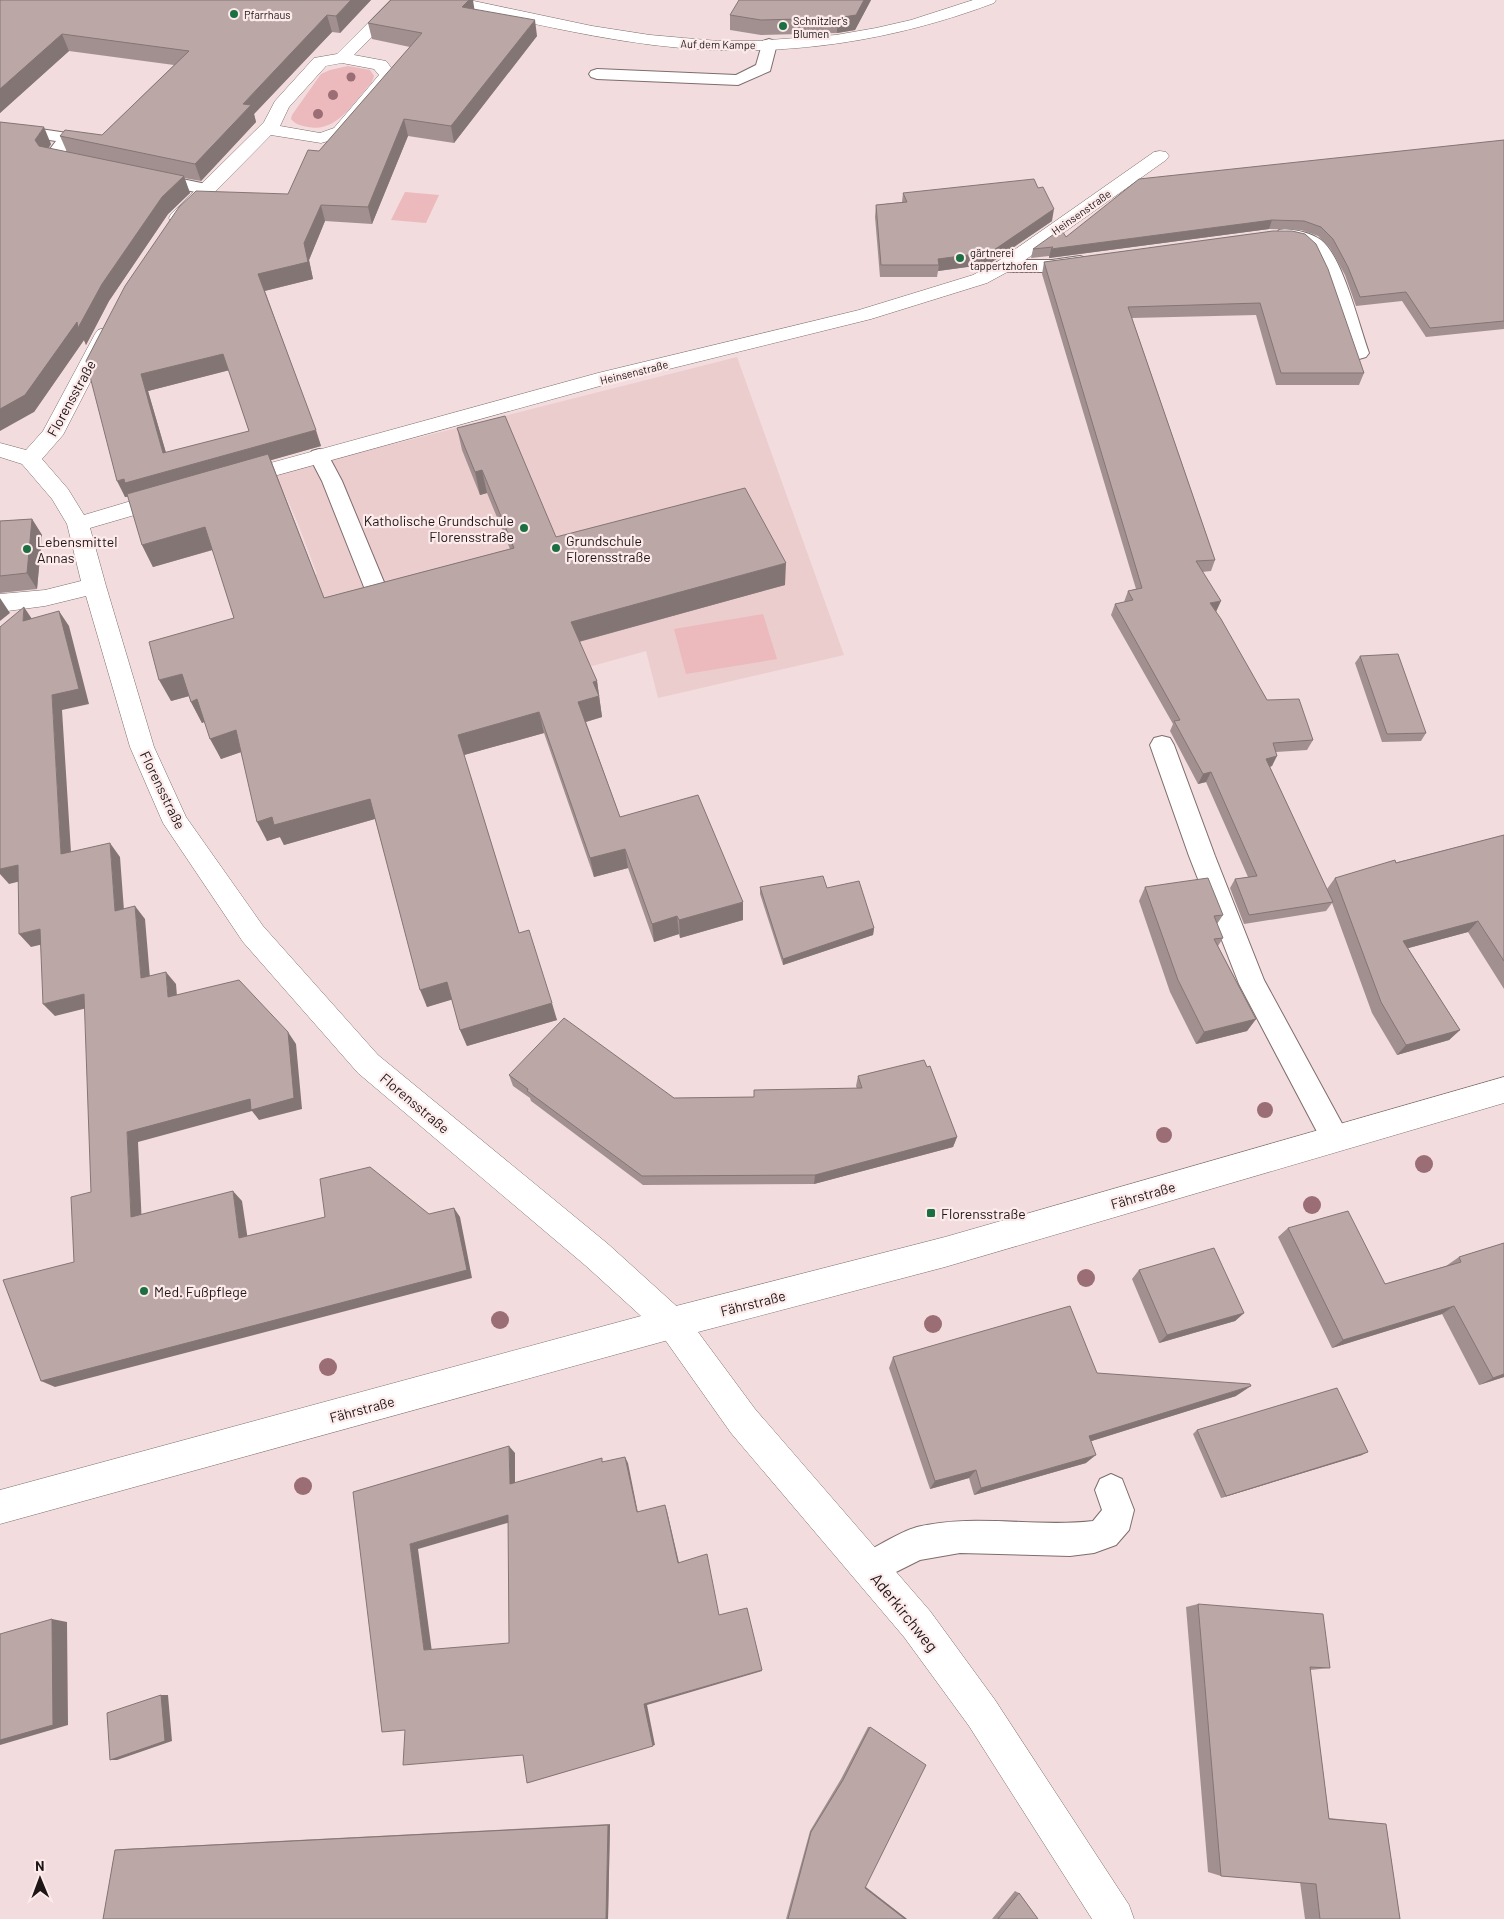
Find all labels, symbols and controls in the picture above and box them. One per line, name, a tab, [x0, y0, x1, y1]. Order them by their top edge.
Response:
marker: Pfarrhaus	[228, 8, 240, 20]
place label: Pfarrhaus	[244, 8, 291, 21]
place label: Schnitzler's Blumen	[793, 14, 848, 40]
marker: Schnitzler's Blumen	[777, 20, 789, 32]
street label: Auf dem Kampe	[680, 37, 756, 51]
street label: Heinsenstraße	[1049, 187, 1113, 237]
place label: gärtnerei tappertzhofen	[970, 246, 1038, 272]
marker: gärtnerei tappertzhofen	[954, 252, 966, 264]
street label: Florensstraße	[43, 357, 99, 439]
street label: Heinsenstraße	[599, 357, 670, 387]
place label: Katholische Grundschule Florensstraße	[364, 512, 514, 545]
marker: Katholische Grundschule Florensstraße	[518, 522, 530, 534]
place label: Grundschule Florensstraße	[566, 532, 651, 565]
place label: Lebensmittel Annas	[37, 533, 118, 566]
marker: Grundschule Florensstraße	[550, 542, 562, 554]
marker: Lebensmittel Annas	[21, 543, 33, 555]
street label: Florensstraße	[137, 748, 189, 832]
street label: Florensstraße	[377, 1069, 453, 1137]
street label: Fährstraße	[1109, 1178, 1177, 1212]
place label: Florensstraße	[941, 1205, 1026, 1222]
marker: Florensstraße	[925, 1207, 937, 1219]
place label: Med. Fußpflege	[154, 1283, 247, 1300]
marker: Med. Fußpflege	[138, 1285, 150, 1297]
street label: Fährstraße	[719, 1287, 787, 1319]
street label: Fährstraße	[328, 1392, 396, 1426]
street label: Aderkirchweg	[868, 1569, 942, 1655]
north arrow	[15, 1854, 65, 1904]
text: N	[35, 1857, 45, 1874]

